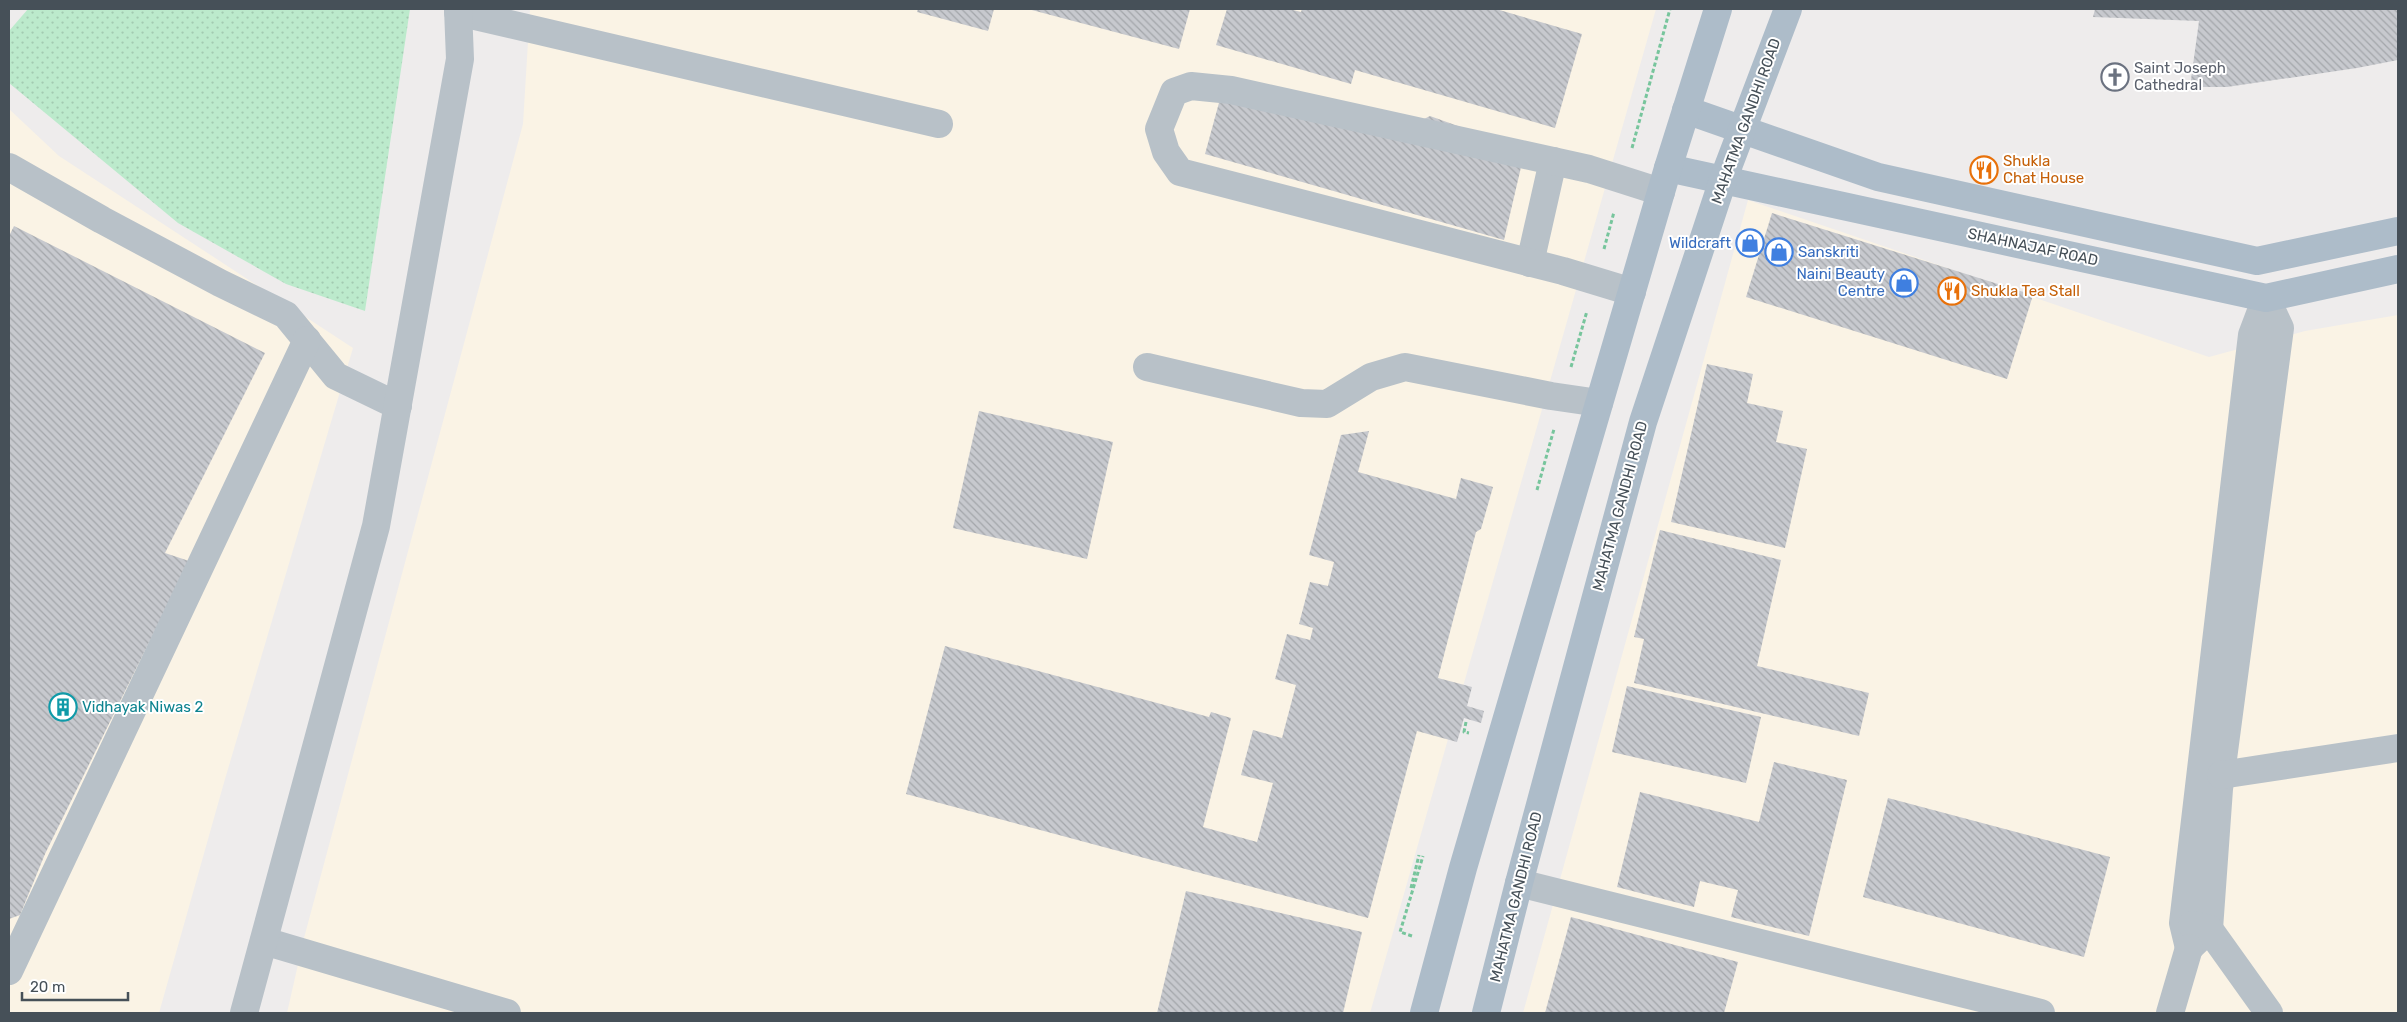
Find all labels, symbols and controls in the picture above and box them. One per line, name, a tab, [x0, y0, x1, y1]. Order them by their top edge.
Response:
street label: MAHATMA GANDHI ROAD	[1708, 36, 1784, 206]
place label: Saint Joseph Cathedral	[2134, 59, 2226, 94]
church icon: Saint Joseph Cathedral	[2100, 62, 2130, 92]
place label: Shukla Chat House	[2003, 152, 2084, 187]
restaurant icon: Shukla Chat House	[1969, 155, 1999, 185]
street label: SHAHNAJAF ROAD	[1966, 224, 2100, 270]
shop icon: Wildcraft	[1735, 228, 1765, 258]
place label: Wildcraft	[1669, 234, 1731, 252]
shop icon: Sanskriti	[1764, 237, 1794, 267]
place label: Sanskriti	[1798, 243, 1859, 261]
place label: Naini Beauty Centre	[1796, 265, 1885, 300]
shop icon: Naini Beauty Centre	[1889, 268, 1919, 298]
restaurant icon: Shukla Tea Stall	[1937, 276, 1967, 306]
place label: Shukla Tea Stall	[1971, 282, 2080, 300]
street label: MAHATMA GANDHI ROAD	[1589, 419, 1651, 593]
building icon: Vidhayak Niwas 2	[48, 692, 78, 722]
place label: Vidhayak Niwas 2	[82, 698, 204, 716]
street label: MAHATMA GANDHI ROAD	[1486, 810, 1546, 984]
scale bar	[22, 970, 129, 1002]
text: 20 m	[30, 978, 65, 996]

